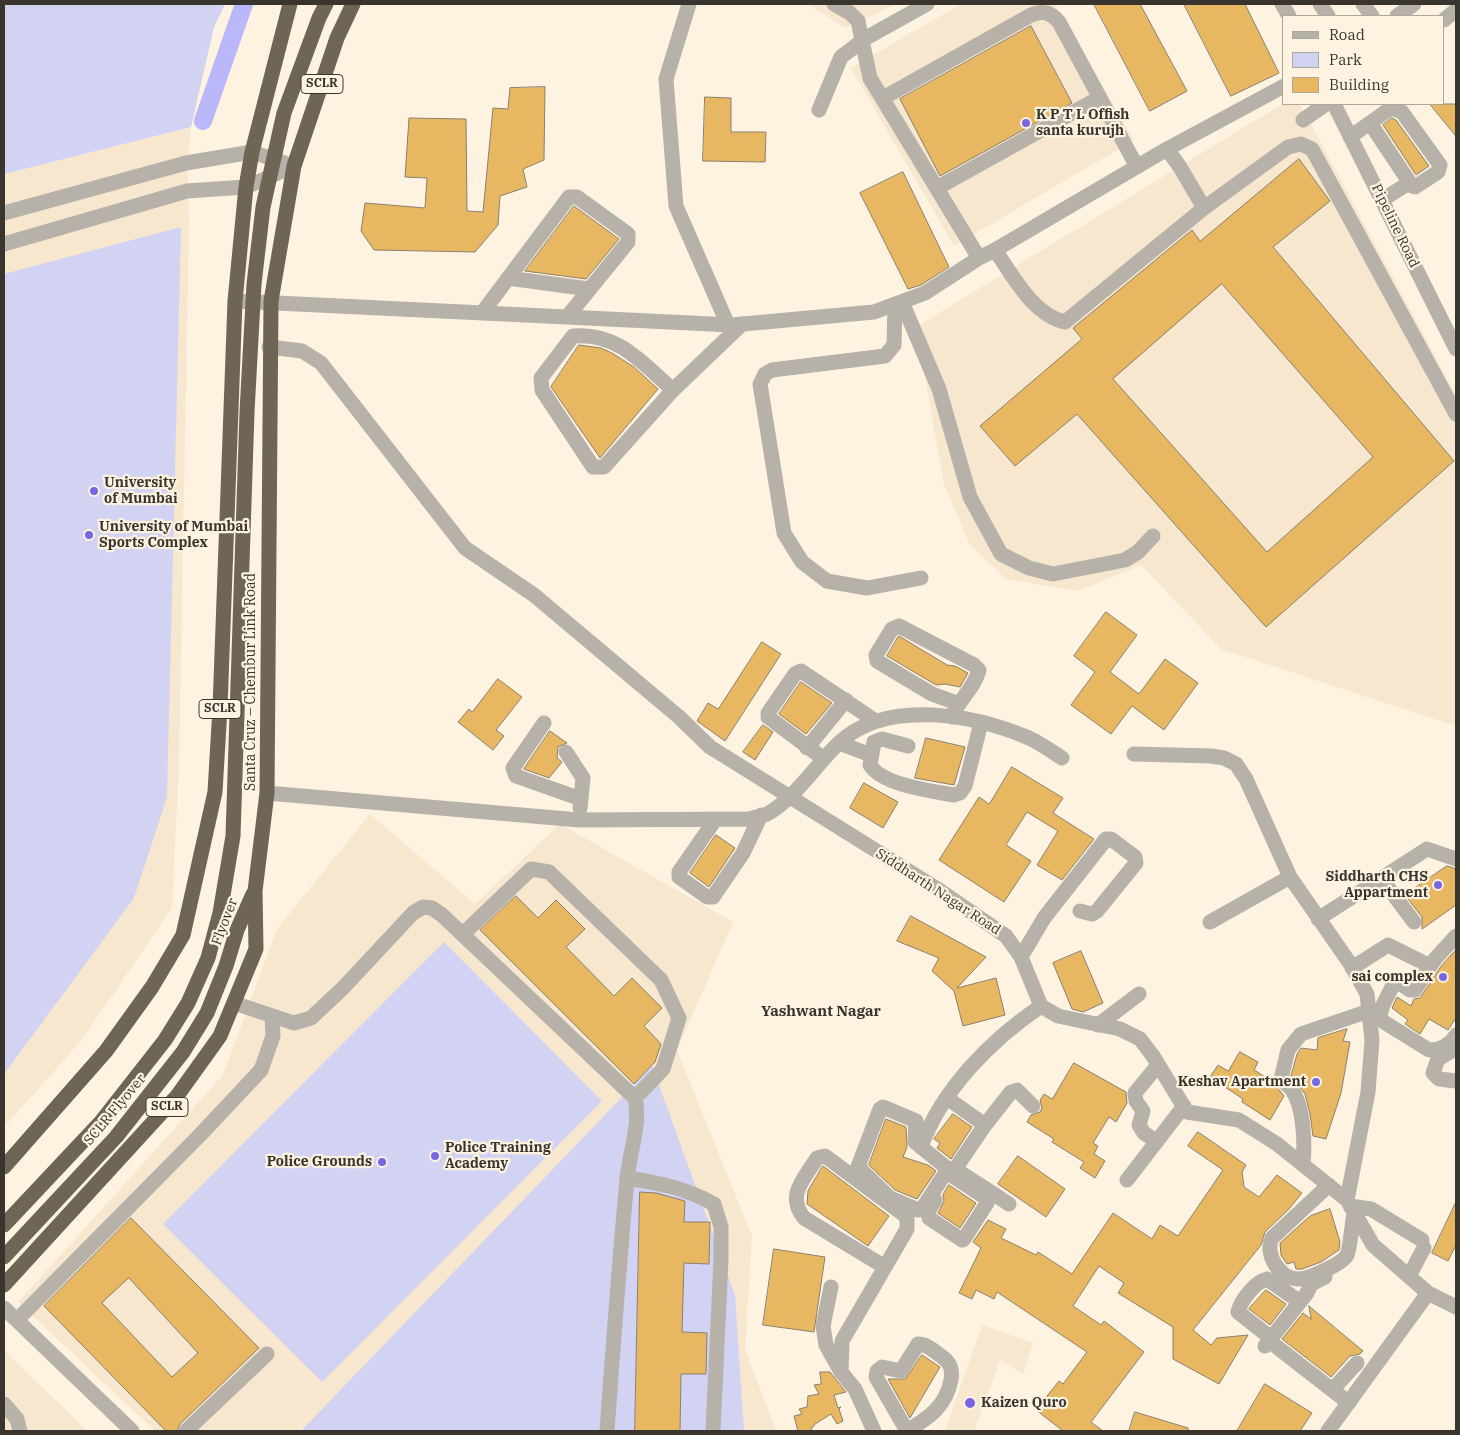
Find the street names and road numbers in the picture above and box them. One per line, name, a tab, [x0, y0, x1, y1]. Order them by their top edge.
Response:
road number: SCLR	[301, 74, 343, 94]
street label: Pipeline Road	[1367, 181, 1423, 271]
street label: Santa Cruz – Chembur Link Road	[243, 573, 259, 791]
road number: SCLR	[199, 700, 241, 719]
street label: Siddharth Nagar Road	[872, 845, 1004, 939]
street label: Flyover	[208, 896, 242, 948]
street label: SCLR Flyover	[80, 1071, 150, 1149]
road number: SCLR	[146, 1098, 188, 1116]

